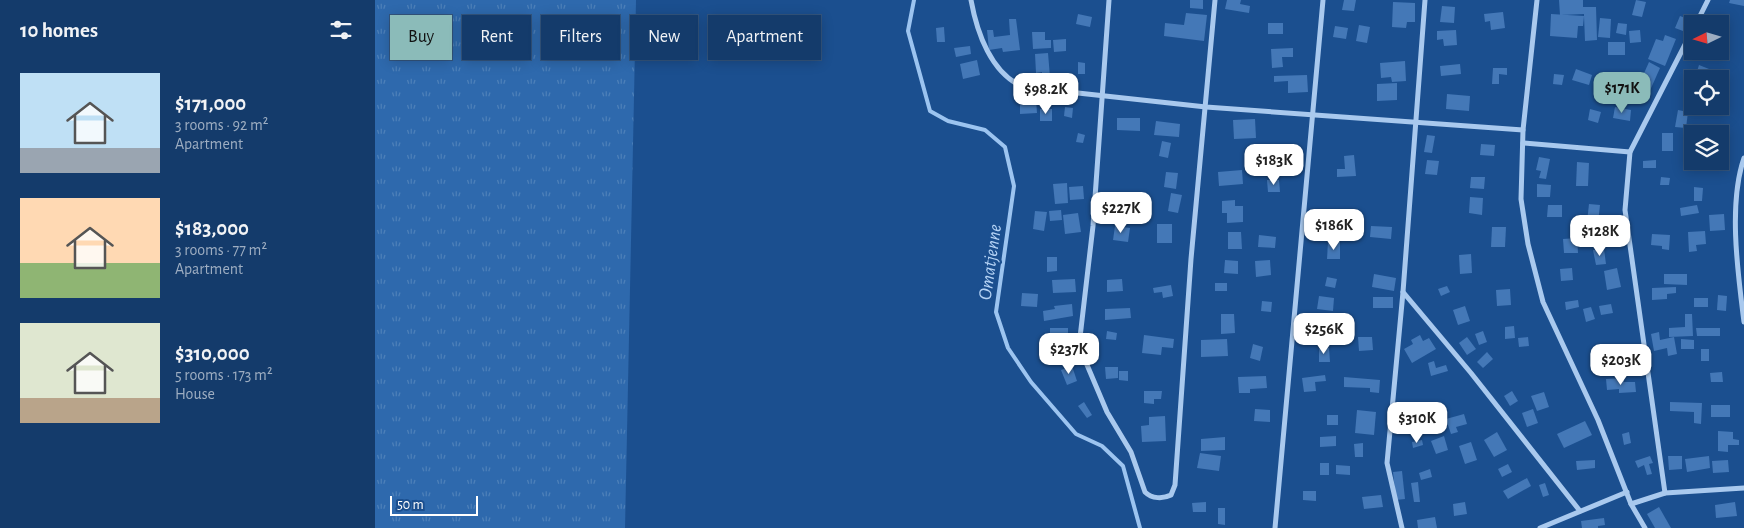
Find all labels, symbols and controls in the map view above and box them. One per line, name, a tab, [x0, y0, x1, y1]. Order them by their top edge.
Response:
chip: Buy	[390, 15, 452, 60]
chip: Rent	[462, 15, 531, 60]
chip: Filters	[541, 15, 620, 60]
chip: New	[630, 15, 698, 60]
chip: Apartment	[708, 15, 821, 60]
north arrow	[1684, 15, 1729, 60]
map controls	[1684, 15, 1729, 170]
icon: filters	[327, 16, 355, 44]
text: 10 homes	[20, 20, 98, 41]
button: locate	[1684, 70, 1729, 115]
pin: $98.2K	[1005, 72, 1087, 115]
pin: $171K	[1587, 72, 1657, 114]
text: $171K	[1605, 80, 1639, 96]
text: $98.2K	[1024, 81, 1068, 97]
icon: home	[60, 93, 120, 153]
text: $171,000	[175, 93, 246, 114]
text: 3 rooms · 92 m²	[175, 117, 268, 133]
button: layers	[1684, 125, 1729, 170]
text: Apartment	[175, 136, 243, 152]
pin: $183K	[1239, 144, 1309, 186]
text: $183K	[1255, 152, 1293, 168]
pin: $227K	[1086, 192, 1156, 234]
text: $227K	[1102, 200, 1140, 216]
pin: $186K	[1299, 208, 1369, 251]
pin: $128K	[1565, 214, 1635, 257]
text: $186K	[1315, 217, 1353, 233]
icon: home	[60, 218, 120, 278]
text: $183,000	[175, 218, 249, 239]
water label: Omatjenne	[976, 223, 1005, 301]
text: $128K	[1581, 223, 1619, 239]
text: 3 rooms · 77 m²	[175, 242, 267, 258]
text: Apartment	[175, 261, 243, 277]
pin: $256K	[1289, 312, 1359, 355]
text: $256K	[1305, 321, 1343, 337]
pin: $237K	[1034, 332, 1104, 375]
text: $237K	[1050, 341, 1088, 357]
icon: home	[60, 343, 120, 403]
text: $310,000	[175, 343, 250, 364]
pin: $203K	[1586, 344, 1656, 386]
text: $203K	[1601, 352, 1641, 368]
text: 5 rooms · 173 m²	[175, 367, 273, 383]
text: House	[175, 386, 215, 402]
pin: $310K	[1382, 402, 1452, 444]
text: $310K	[1398, 410, 1436, 426]
scale bar	[390, 493, 477, 516]
text: 50 m	[397, 498, 424, 512]

